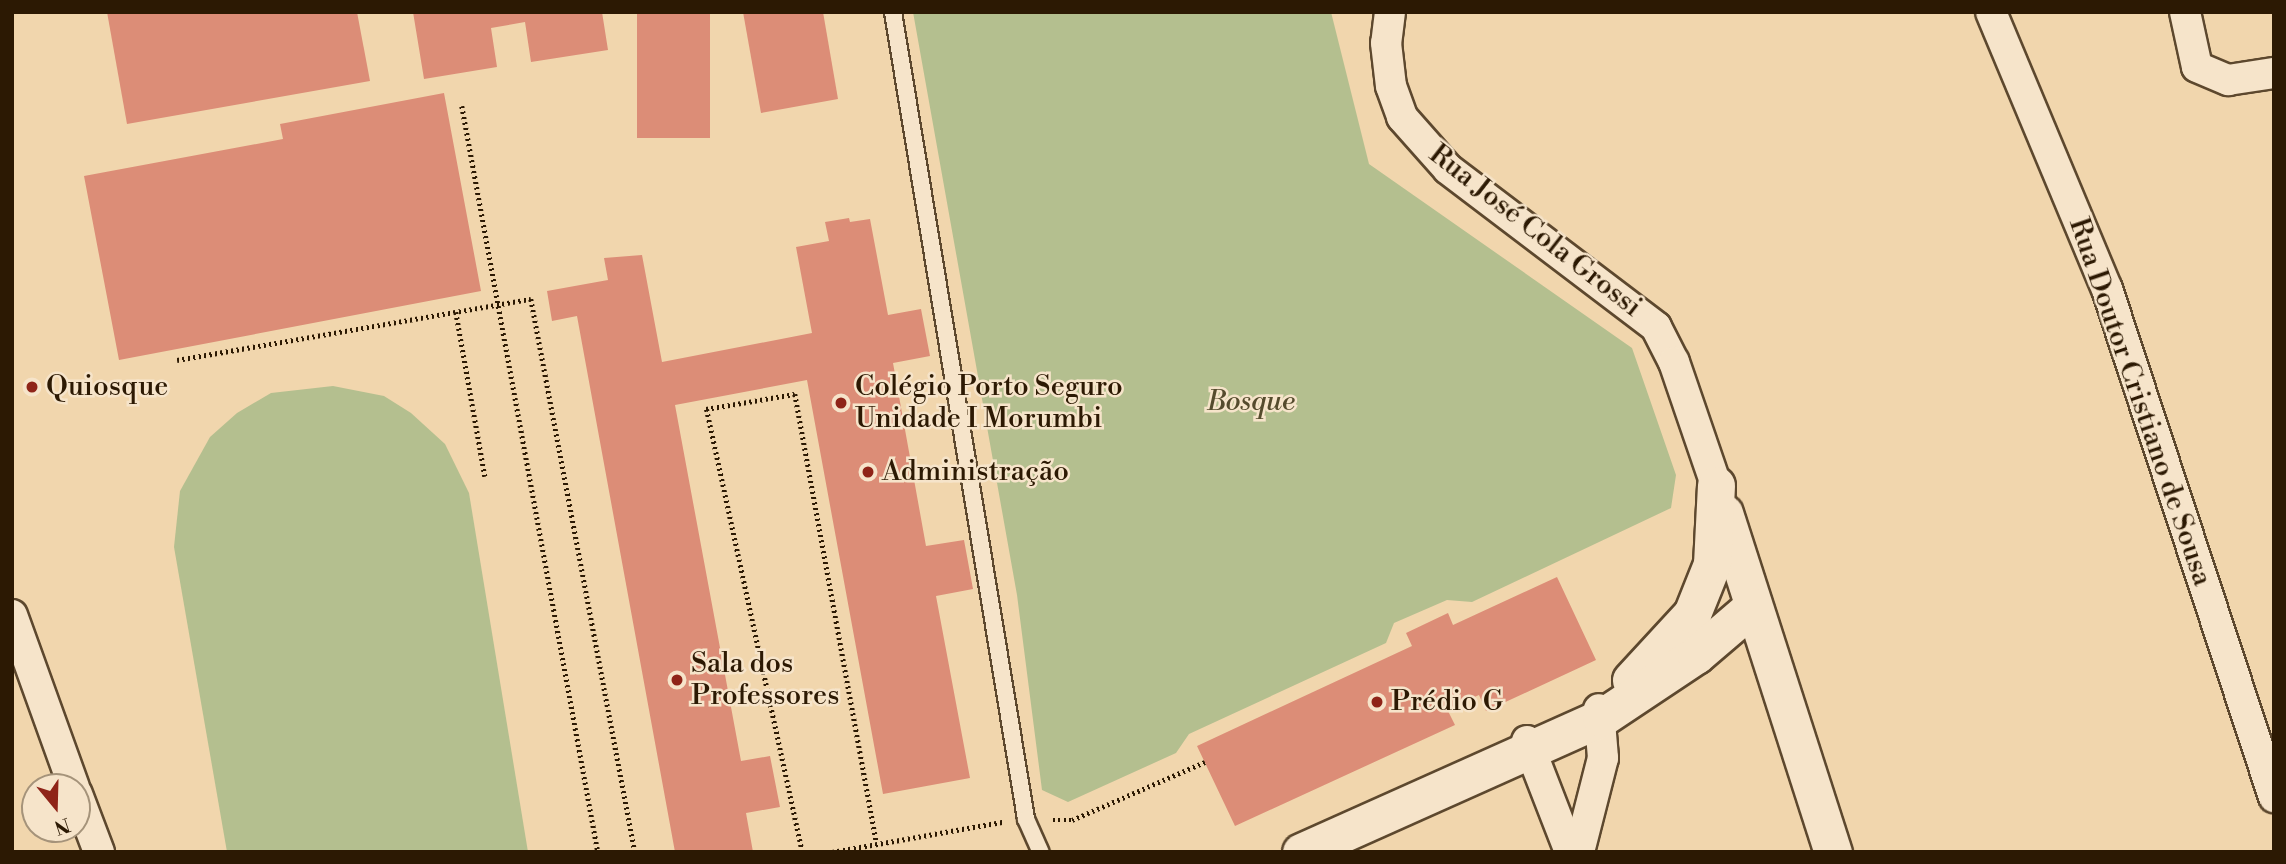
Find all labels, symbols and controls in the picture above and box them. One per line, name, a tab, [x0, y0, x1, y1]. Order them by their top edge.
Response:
street label: Rua José Cola Grossi	[1422, 138, 1648, 324]
street label: Rua Doutor Cristiano de Sousa	[2061, 214, 2219, 590]
place label: Quiosque	[46, 370, 168, 404]
place label: Colégio Porto Seguro Unidade I Morumbi	[855, 370, 1123, 436]
marker: Quiosque	[24, 379, 40, 395]
park label: Bosque	[1207, 385, 1295, 419]
marker: Colégio Porto Seguro Unidade I Morumbi	[833, 395, 849, 411]
place label: Administração	[882, 455, 1069, 489]
marker: Administração	[860, 464, 876, 480]
place label: Sala dos Professores	[691, 647, 839, 713]
marker: Sala dos Professores	[669, 672, 685, 688]
place label: Prédio G	[1391, 685, 1503, 719]
marker: Prédio G	[1369, 694, 1385, 710]
north arrow	[21, 773, 91, 843]
text: N	[51, 812, 73, 840]

